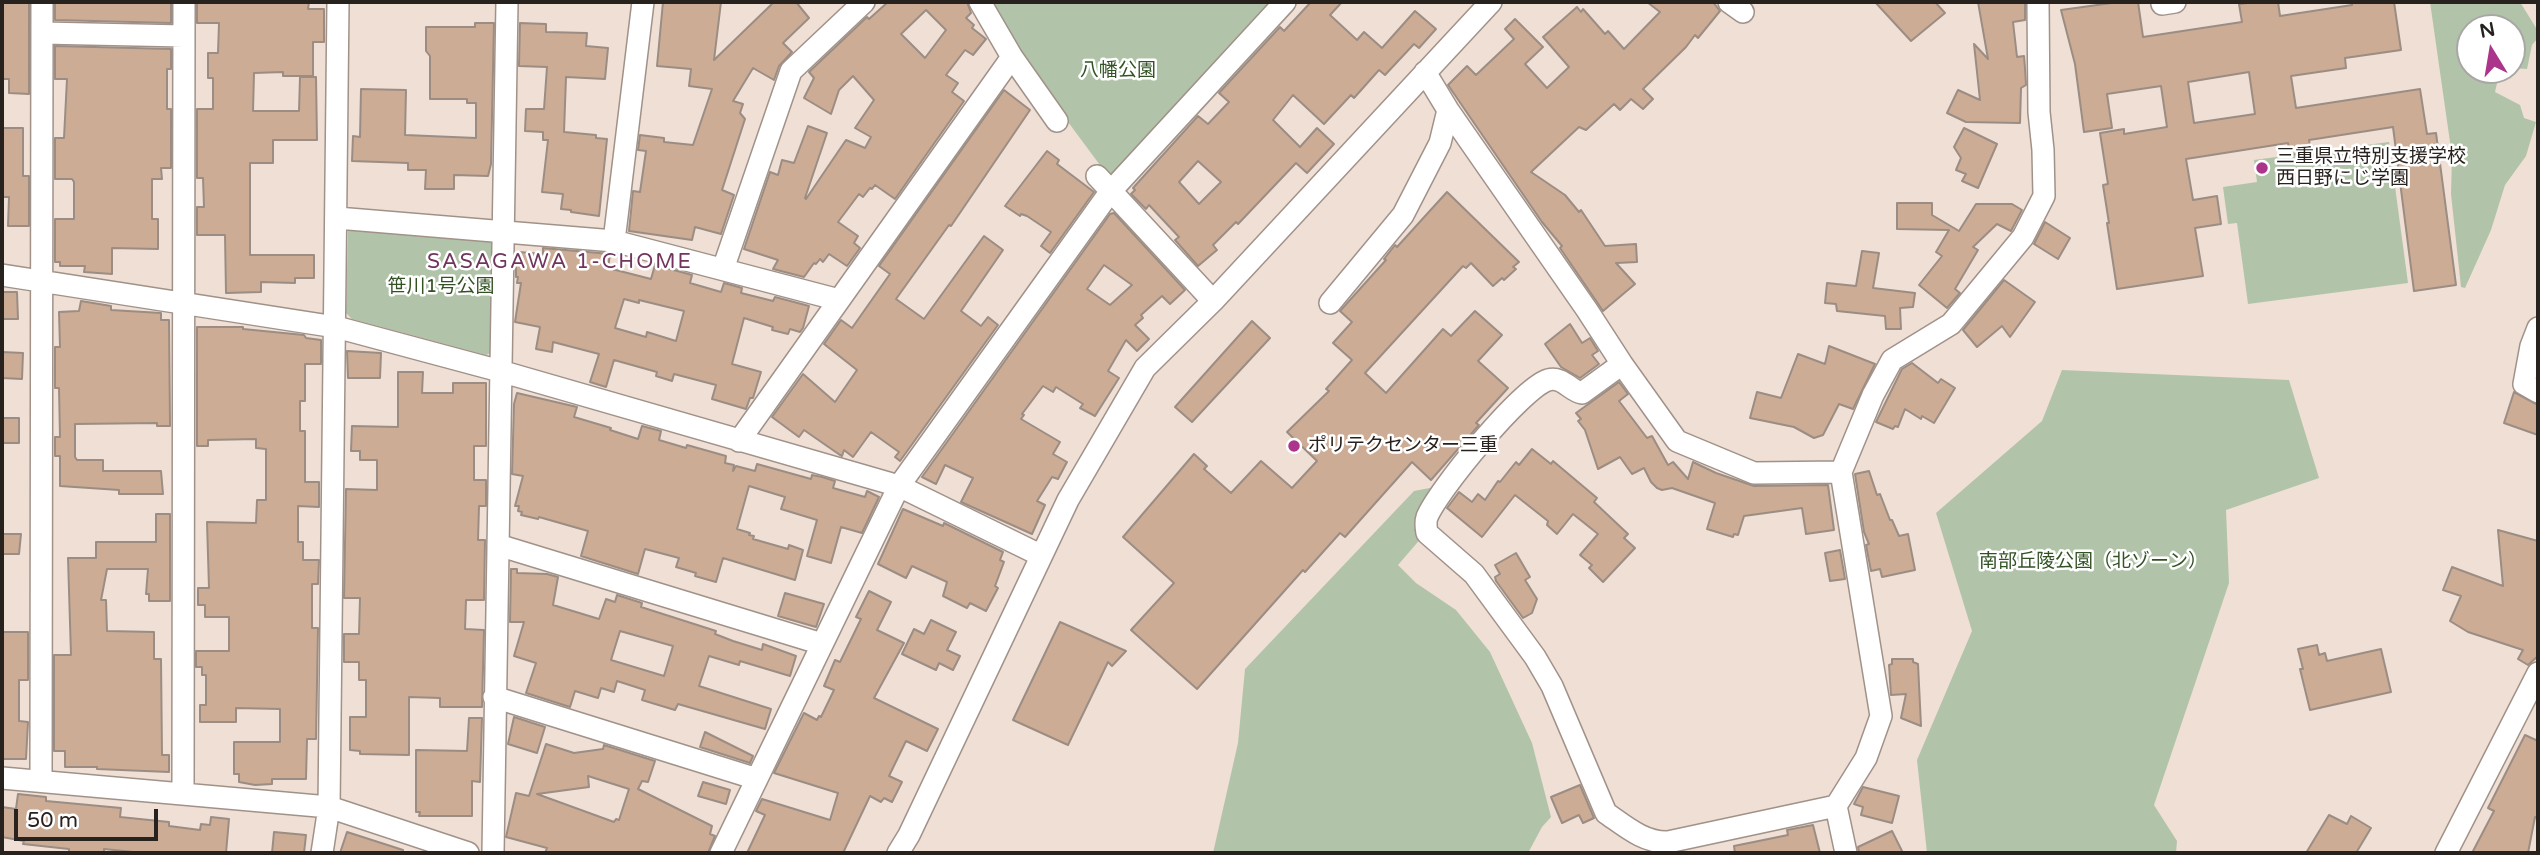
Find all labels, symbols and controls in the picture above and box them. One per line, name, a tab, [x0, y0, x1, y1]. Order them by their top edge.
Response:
north arrow	[2456, 14, 2526, 84]
text: N	[2478, 18, 2497, 43]
park label: 八幡公園	[1080, 60, 1156, 82]
place label: 三重県立特別支援学校 西日野にじ学園	[2276, 146, 2466, 190]
marker: 三重県立特別支援学校 西日野にじ学園	[2254, 160, 2270, 176]
district label: SASAGAWA 1-CHOME	[429, 249, 691, 275]
park label: 笹川1号公園	[388, 276, 494, 298]
place label: ポリテクセンター三重	[1308, 435, 1498, 457]
marker: ポリテクセンター三重	[1286, 438, 1302, 454]
park label: 南部丘陵公園（北ゾーン）	[1979, 551, 2207, 573]
scale bar	[18, 796, 161, 840]
text: 50 m	[27, 808, 78, 833]

